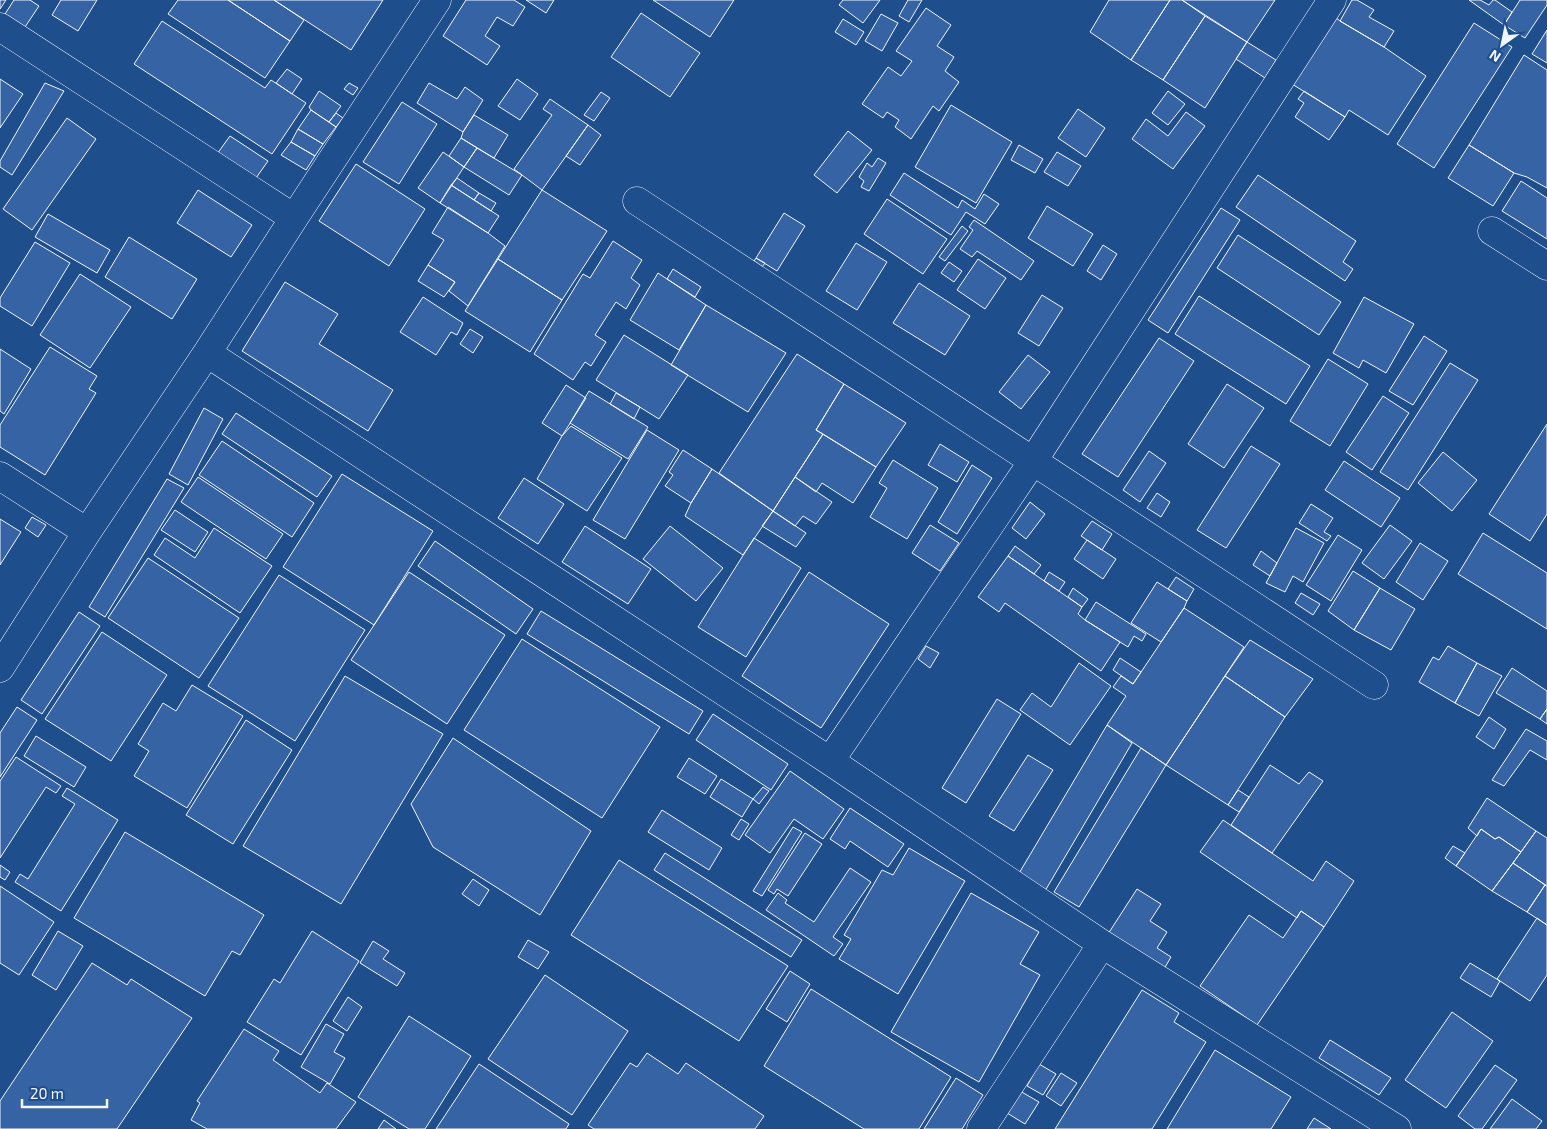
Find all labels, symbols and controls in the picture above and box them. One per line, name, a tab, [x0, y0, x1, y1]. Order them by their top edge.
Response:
north arrow	[1477, 20, 1527, 70]
text: N	[1486, 46, 1504, 66]
scale bar	[22, 1076, 108, 1108]
text: 20 m	[30, 1084, 64, 1102]

